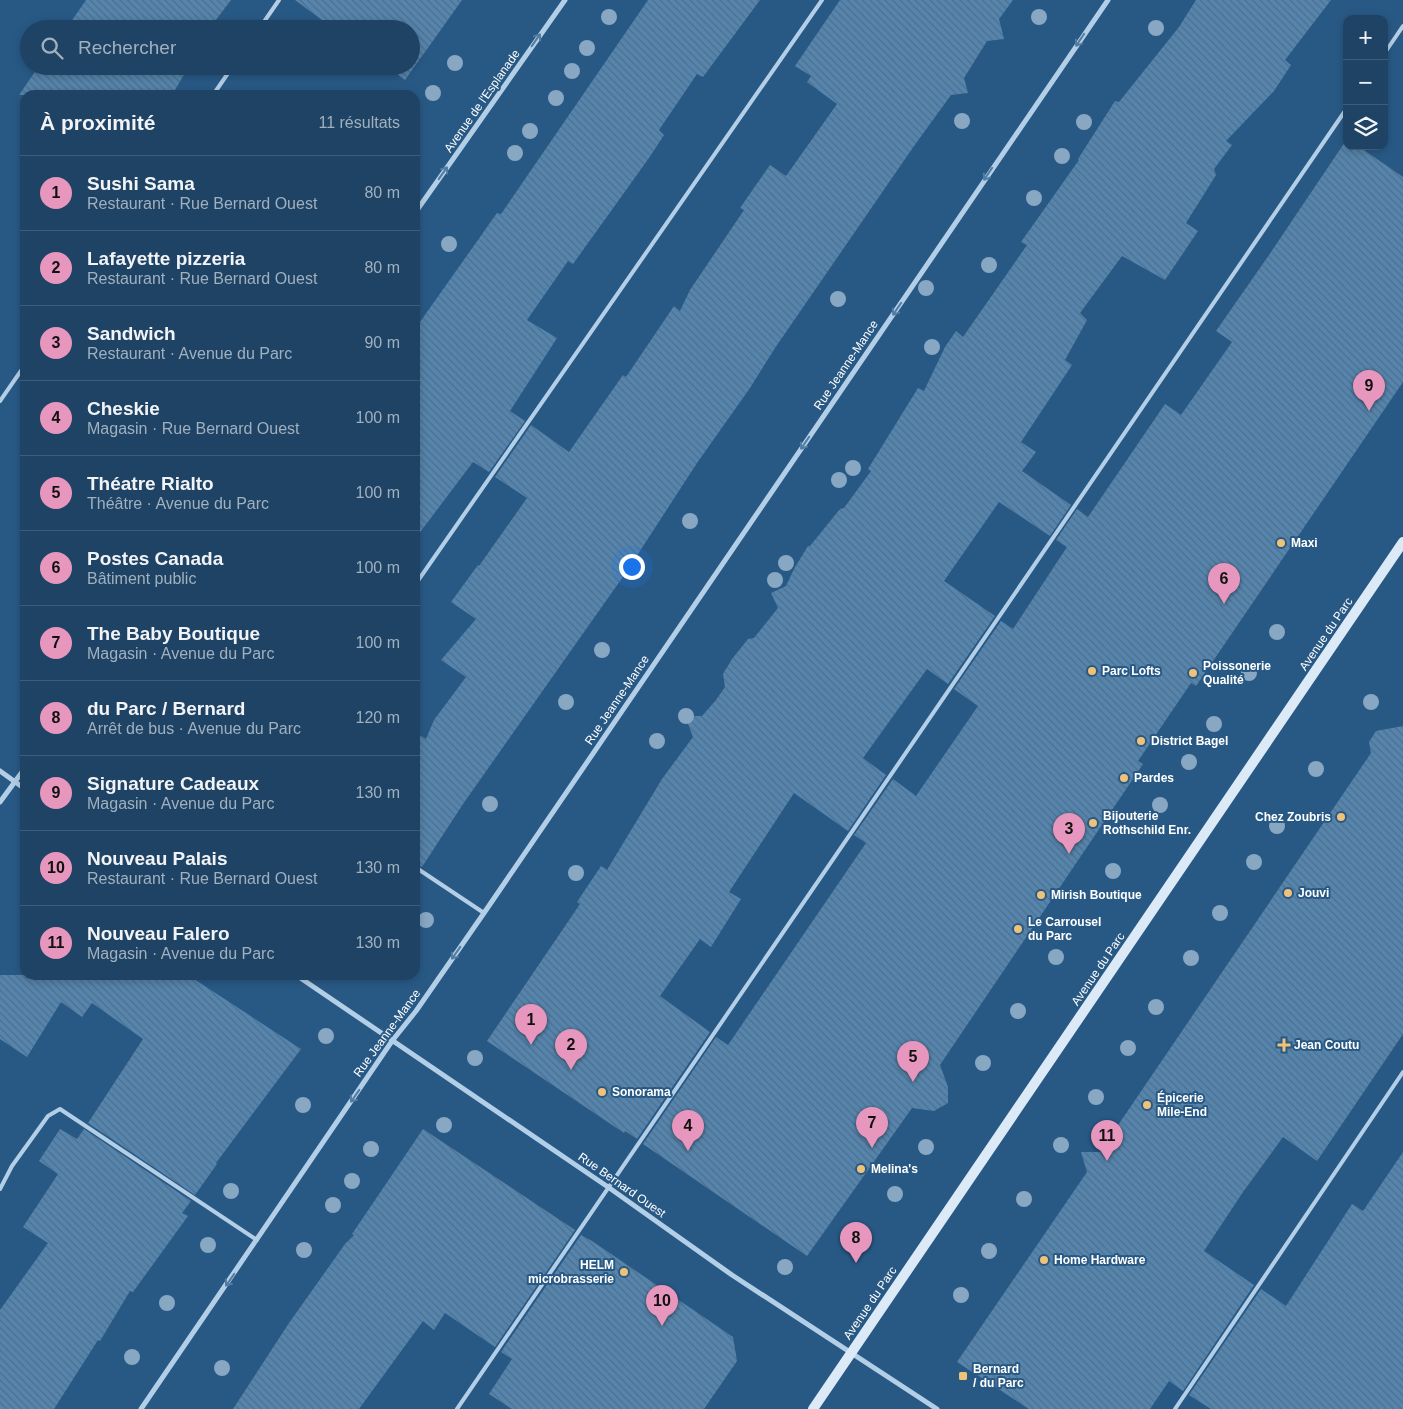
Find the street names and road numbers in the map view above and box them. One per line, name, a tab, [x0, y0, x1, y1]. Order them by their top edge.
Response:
street label: Avenue de l'Esplanade	[441, 47, 523, 155]
street label: Rue Jeanne-Mance	[811, 317, 881, 412]
street label: Avenue du Parc	[1296, 595, 1356, 673]
street label: Rue Jeanne-Mance	[582, 652, 652, 747]
street label: Avenue du Parc	[1068, 930, 1128, 1008]
street label: Rue Jeanne-Mance	[351, 986, 424, 1079]
street label: Rue Bernard Ouest	[576, 1150, 669, 1221]
street label: Avenue du Parc	[840, 1264, 900, 1342]

